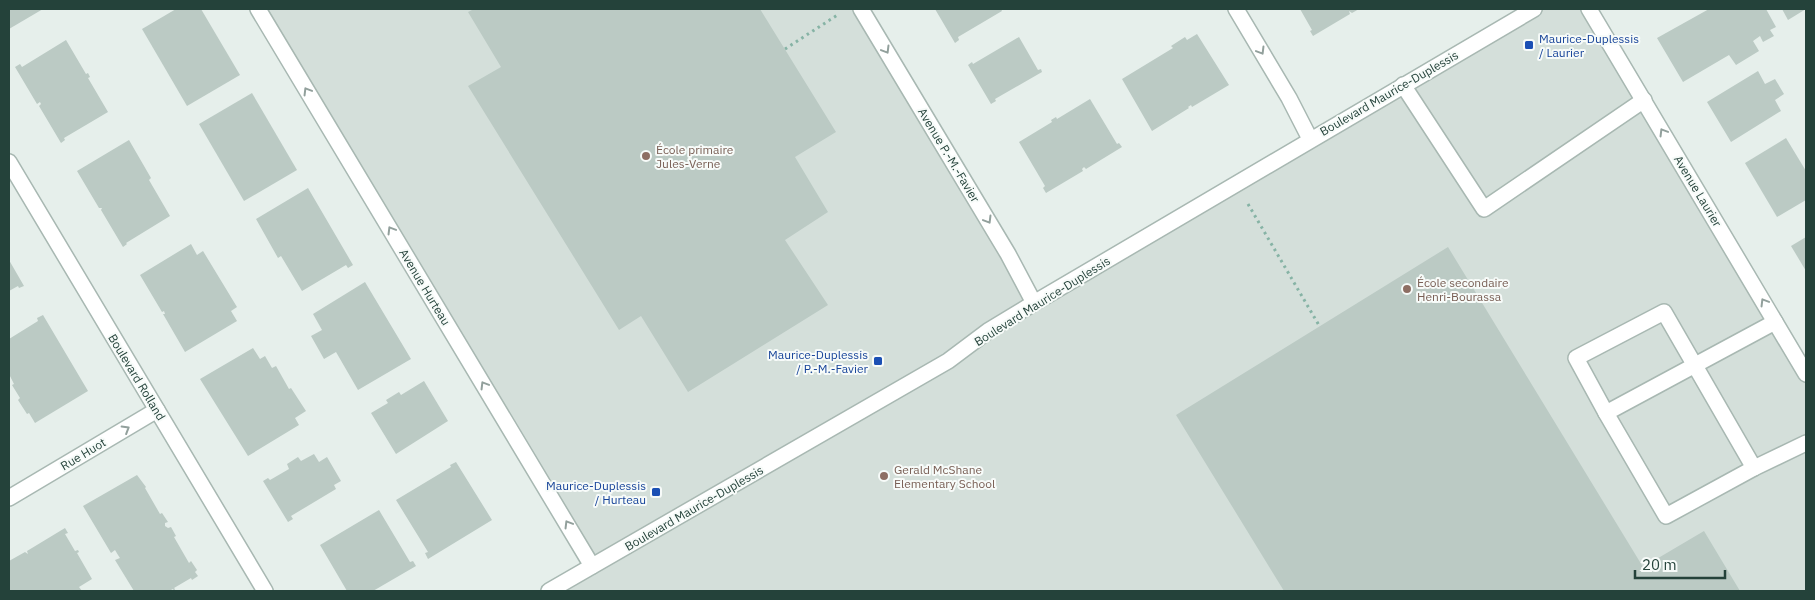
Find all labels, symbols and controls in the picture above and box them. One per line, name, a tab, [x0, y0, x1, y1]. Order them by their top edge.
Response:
place label: Maurice-Duplessis / Laurier	[1539, 31, 1639, 60]
marker: Maurice-Duplessis / Laurier	[1523, 39, 1535, 51]
one-way arrow	[879, 45, 889, 54]
one-way arrow	[1255, 45, 1265, 54]
street label: Boulevard Maurice-Duplessis	[1317, 47, 1461, 139]
one-way arrow	[304, 88, 314, 97]
street label: Avenue P.-M.-Favier	[915, 105, 983, 205]
one-way arrow	[1659, 129, 1669, 138]
place label: École primaire Jules-Verne	[656, 142, 734, 171]
marker: École primaire Jules-Verne	[640, 150, 652, 162]
street label: Avenue Laurier	[1671, 153, 1725, 230]
one-way arrow	[981, 214, 991, 223]
one-way arrow	[388, 227, 398, 236]
street label: Avenue Hurteau	[396, 246, 454, 328]
street label: Boulevard Maurice-Duplessis	[971, 253, 1113, 349]
place label: École secondaire Henri-Bourassa	[1417, 275, 1509, 304]
marker: École secondaire Henri-Bourassa	[1401, 283, 1413, 295]
one-way arrow	[1760, 298, 1770, 307]
street label: Boulevard Rolland	[105, 331, 169, 423]
place label: Maurice-Duplessis / P.-M.-Favier	[768, 347, 869, 376]
marker: Maurice-Duplessis / P.-M.-Favier	[872, 355, 884, 367]
one-way arrow	[480, 381, 490, 390]
one-way arrow	[120, 425, 129, 435]
street label: Rue Huot	[58, 435, 108, 473]
street label: Boulevard Maurice-Duplessis	[622, 462, 766, 554]
place label: Gerald McShane Elementary School	[894, 462, 995, 491]
marker: Gerald McShane Elementary School	[878, 470, 890, 482]
place label: Maurice-Duplessis / Hurteau	[546, 478, 646, 507]
marker: Maurice-Duplessis / Hurteau	[650, 486, 662, 498]
one-way arrow	[564, 520, 574, 529]
scale bar	[1635, 548, 1725, 580]
text: 20 m	[1642, 555, 1677, 574]

